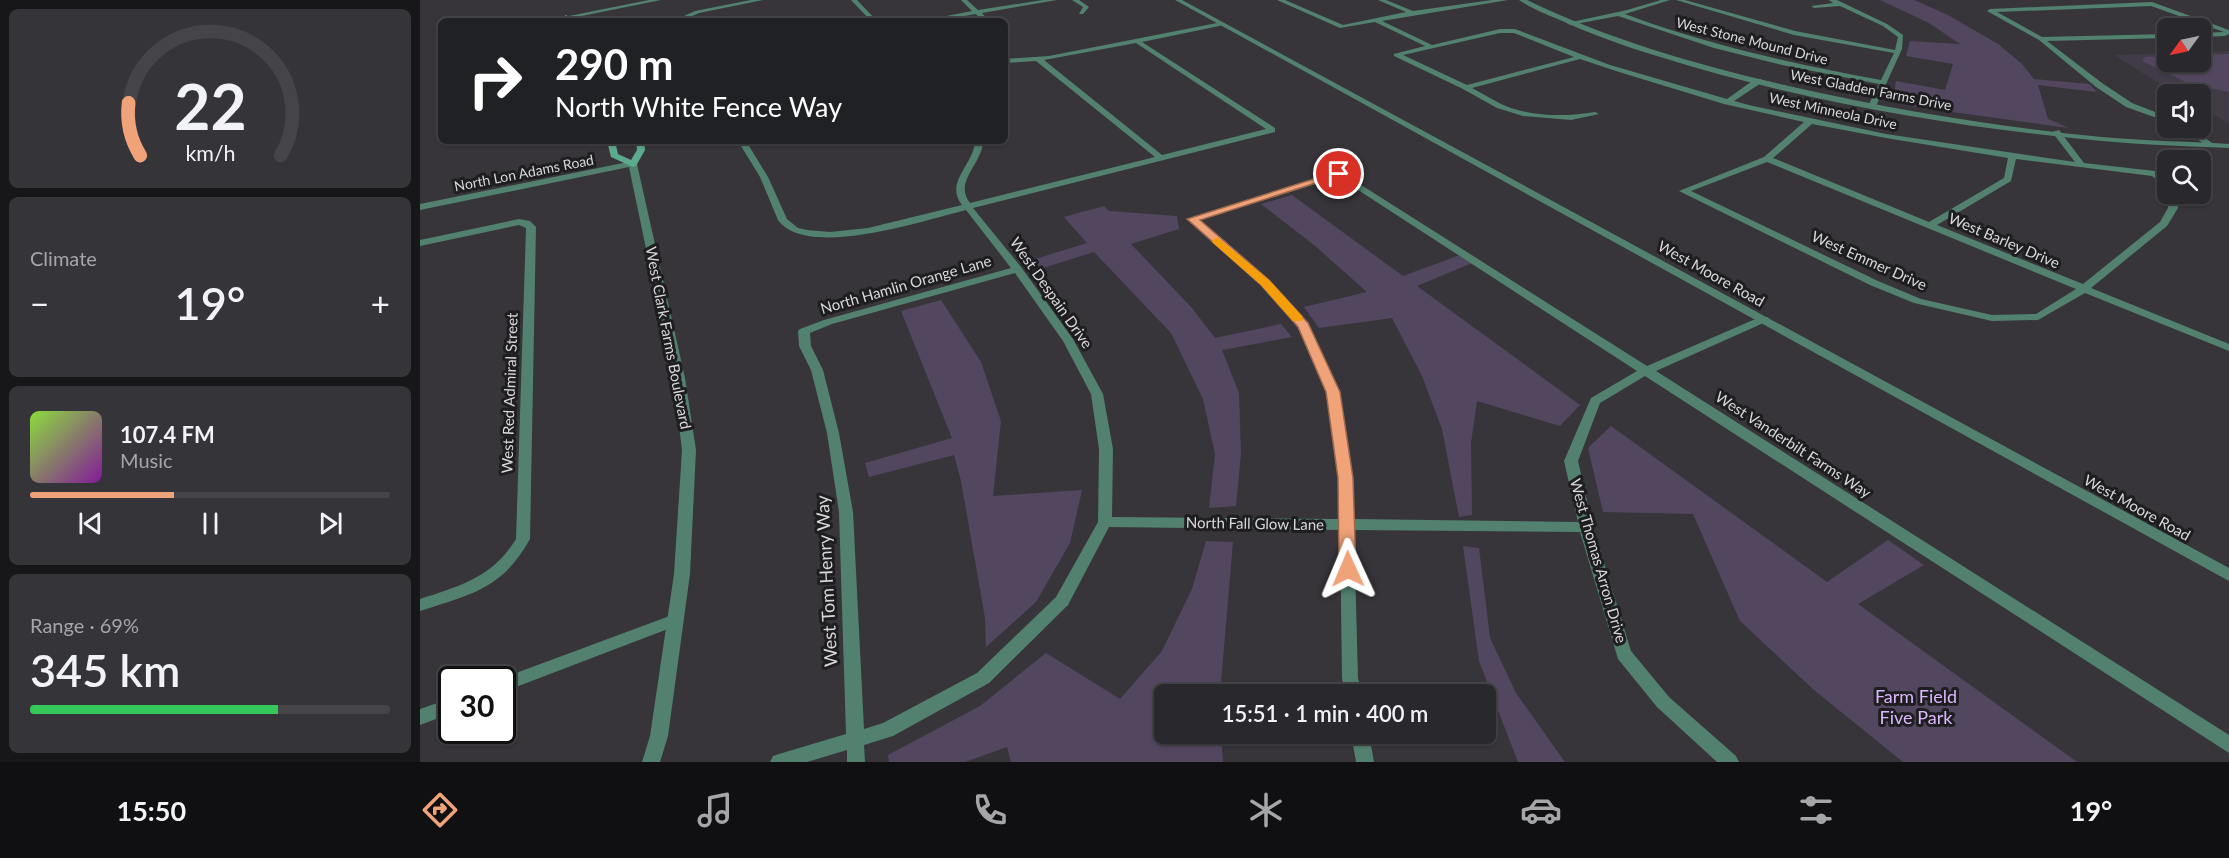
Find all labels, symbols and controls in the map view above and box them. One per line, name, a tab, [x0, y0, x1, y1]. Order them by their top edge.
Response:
street label: West Stone Mound Drive	[1674, 13, 1830, 68]
north arrow	[2157, 18, 2211, 72]
map controls	[2157, 18, 2211, 204]
text: 290 m	[555, 39, 673, 89]
icon: right	[456, 42, 534, 120]
street label: West Gladden Farms Drive	[1789, 66, 1953, 114]
text: 22	[174, 68, 246, 143]
button: sound	[2157, 84, 2211, 138]
street label: West Minneola Drive	[1768, 89, 1899, 132]
text: North White Fence Way	[555, 90, 842, 123]
text: km/h	[185, 140, 235, 166]
pin	[1313, 148, 1364, 199]
button: search	[2157, 150, 2211, 204]
street label: North Lon Adams Road	[453, 151, 595, 194]
icon: arrive	[1322, 157, 1355, 190]
street label: West Barley Drive	[1946, 209, 2063, 272]
street label: West Emmer Drive	[1809, 227, 1930, 294]
street label: West Despain Drive	[1007, 233, 1097, 351]
street label: West Moore Road	[1655, 236, 1768, 310]
street label: West Clark Farms Boulevard	[642, 245, 696, 431]
text: Climate	[30, 246, 97, 270]
street label: North Hamlin Orange Lane	[818, 251, 993, 317]
text: 19°	[175, 276, 245, 330]
text: −	[30, 283, 49, 323]
text: +	[371, 283, 390, 323]
street label: West Red Admiral Street	[497, 312, 521, 474]
street label: West Vanderbilt Farms Way	[1712, 387, 1875, 501]
text: 107.4 FM	[120, 421, 215, 448]
text: Music	[120, 448, 173, 472]
street label: West Moore Road	[2081, 470, 2194, 544]
street label: West Thomas Arron Drive	[1567, 476, 1631, 645]
street label: West Tom Henry Way	[810, 494, 841, 667]
icon: previous	[74, 507, 107, 540]
icon: pause	[194, 507, 227, 540]
icon: next	[314, 507, 347, 540]
street label: North Fall Glow Lane	[1186, 513, 1324, 533]
position arrow	[1316, 537, 1380, 601]
text: Range · 69%	[30, 613, 139, 637]
text: 345 km	[30, 643, 180, 697]
speed limit sign: 30	[438, 666, 516, 744]
park label: Farm Field Five Park	[1875, 685, 1957, 728]
text: 15:51 · 1 min · 400 m	[1222, 700, 1428, 727]
icon: directions	[419, 789, 461, 831]
icon: music	[694, 789, 736, 831]
icon: phone	[969, 789, 1011, 831]
icon: climate	[1245, 789, 1287, 831]
icon: car	[1520, 789, 1562, 831]
icon: filters	[1795, 789, 1837, 831]
text: 15:50	[117, 794, 186, 827]
text: 19°	[2070, 794, 2112, 827]

